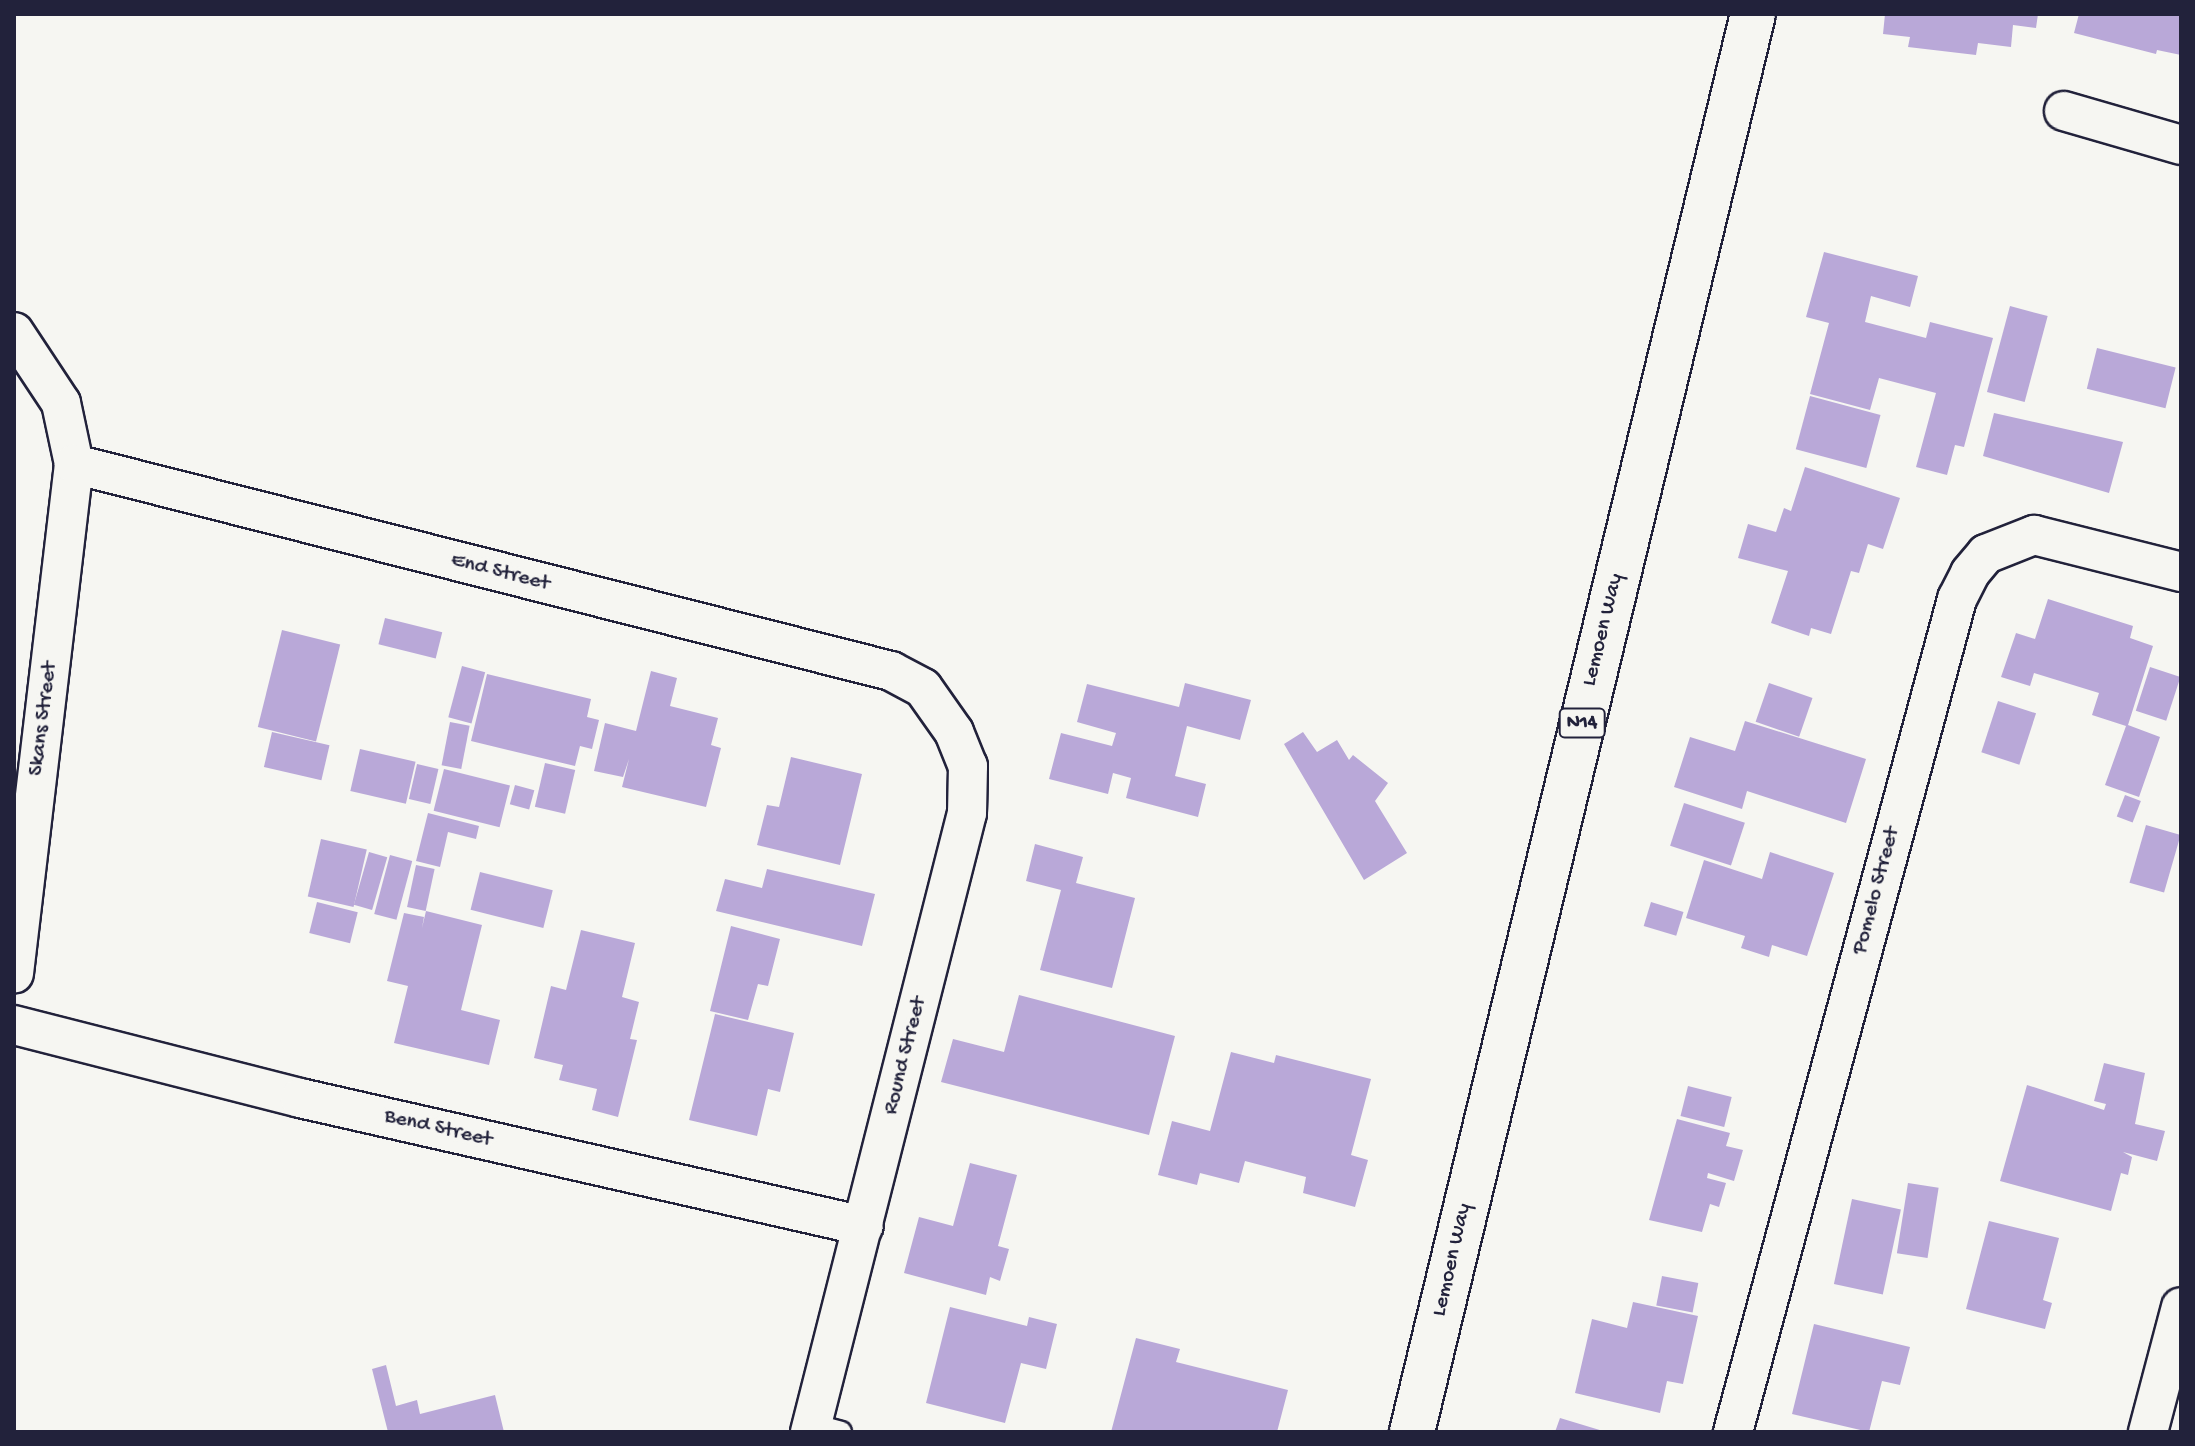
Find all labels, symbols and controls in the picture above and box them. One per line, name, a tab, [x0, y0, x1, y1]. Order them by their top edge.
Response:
street label: End Street	[448, 548, 552, 598]
street label: Lemoen Way	[1577, 571, 1631, 689]
street label: Skans Street	[24, 660, 64, 778]
road number: N14	[1558, 707, 1606, 739]
street label: Pomelo Street	[1847, 824, 1907, 958]
street label: Round Street	[879, 994, 933, 1118]
street label: Bend Street	[382, 1104, 494, 1154]
street label: Lemoen Way	[1427, 1201, 1479, 1319]

